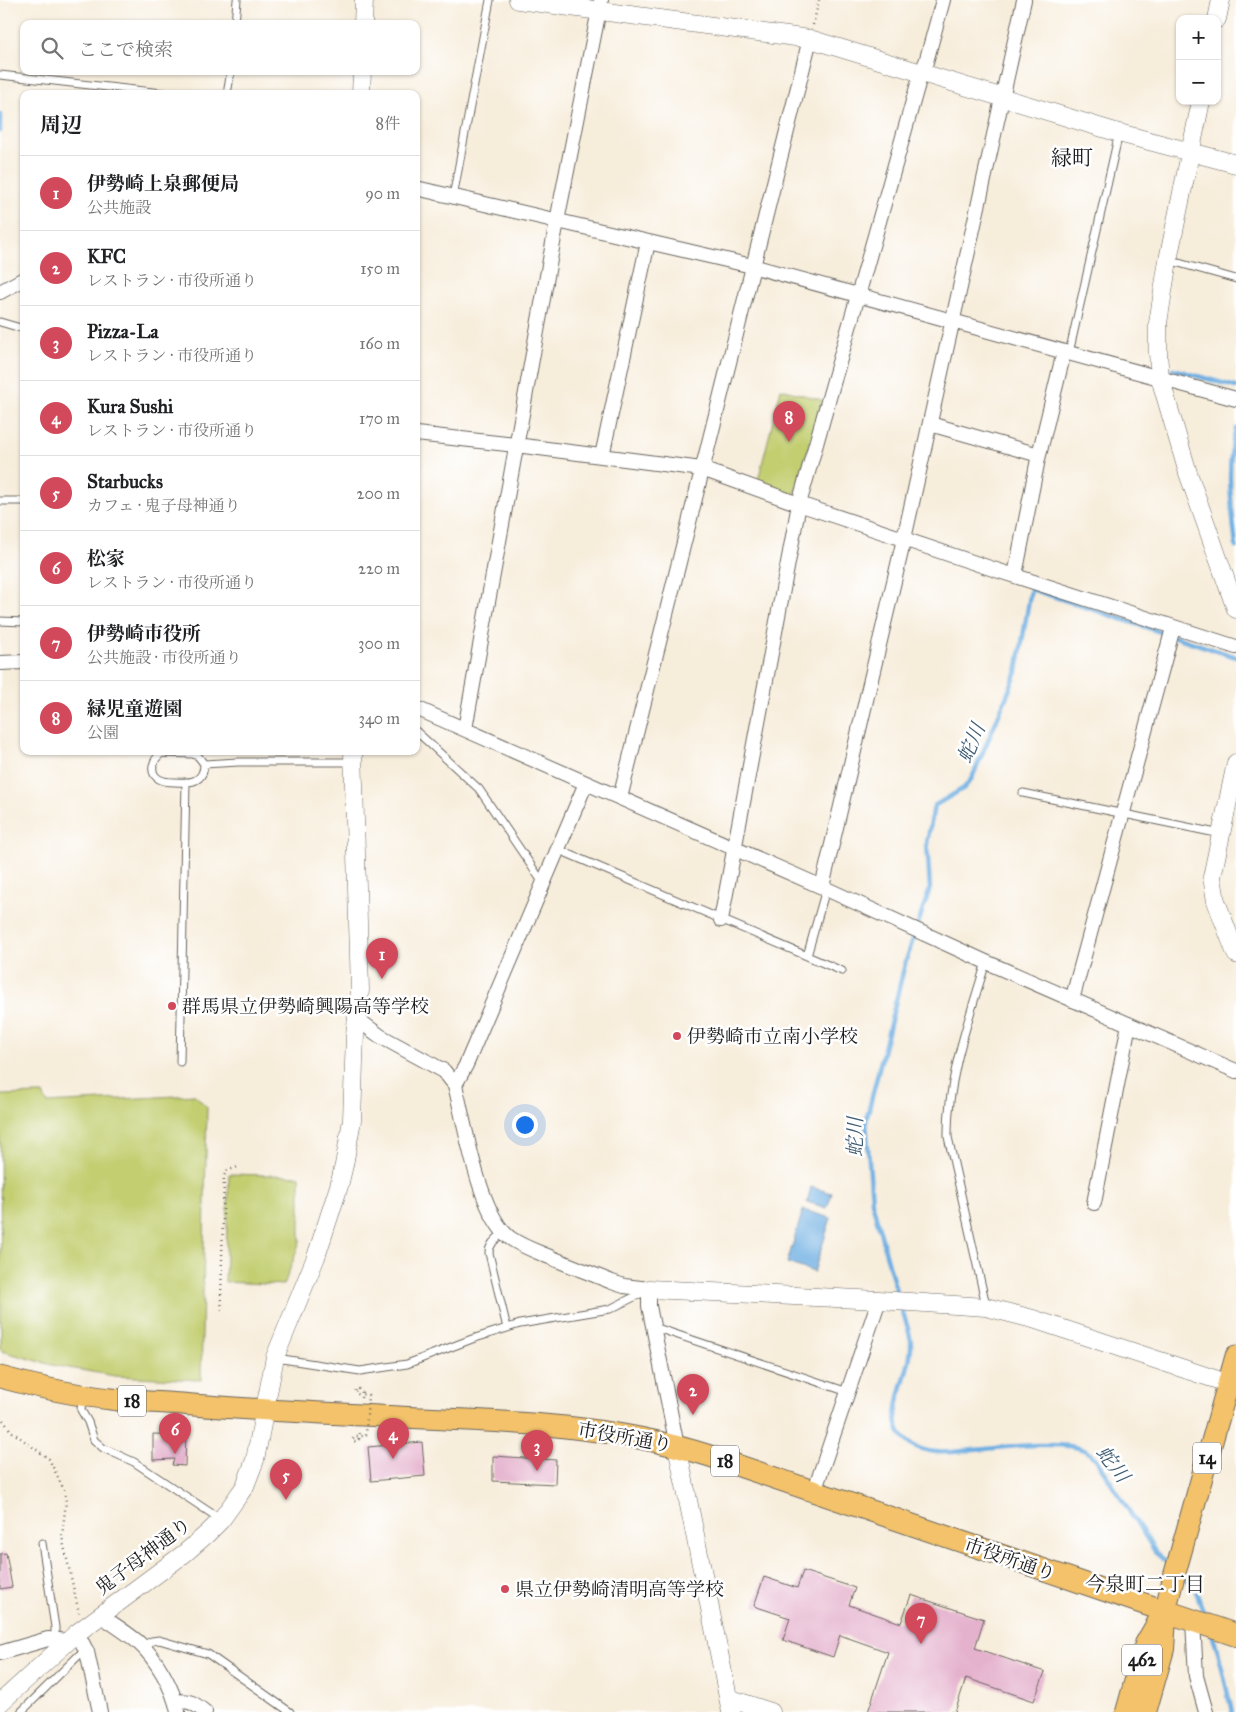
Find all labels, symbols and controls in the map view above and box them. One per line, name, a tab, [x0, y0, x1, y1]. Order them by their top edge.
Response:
map controls	[1176, 15, 1221, 105]
button: +	[1176, 15, 1221, 60]
search box	[20, 20, 420, 75]
icon: search	[38, 34, 66, 62]
text: ここで検索	[78, 38, 173, 61]
button: −	[1176, 60, 1221, 105]
text: 周辺	[40, 112, 82, 138]
text: 8件	[375, 114, 400, 133]
district label: 緑町	[1051, 145, 1093, 171]
text: 伊勢崎上泉郵便局	[87, 172, 239, 195]
text: 1	[53, 184, 59, 203]
text: 90 m	[365, 184, 400, 203]
text: 公共施設	[87, 198, 151, 217]
text: KFC	[87, 245, 126, 268]
text: 2	[52, 259, 60, 278]
text: 150 m	[360, 259, 400, 278]
text: レストラン · 市役所通り	[87, 271, 257, 290]
text: Pizza-La	[87, 320, 159, 343]
text: 3	[53, 334, 59, 353]
text: 160 m	[359, 334, 400, 353]
text: レストラン · 市役所通り	[87, 346, 257, 365]
text: Kura Sushi	[87, 395, 173, 418]
pin: 8	[773, 401, 805, 442]
text: 4	[52, 409, 60, 428]
text: 170 m	[359, 409, 400, 428]
text: レストラン · 市役所通り	[87, 421, 257, 440]
text: Starbucks	[87, 470, 163, 493]
text: 5	[52, 484, 60, 503]
text: 200 m	[357, 484, 400, 503]
text: カフェ · 鬼子母神通り	[87, 496, 241, 515]
text: 松家	[87, 547, 125, 570]
text: 6	[52, 559, 60, 578]
text: 220 m	[358, 559, 400, 578]
text: レストラン · 市役所通り	[87, 573, 257, 592]
text: 伊勢崎市役所	[87, 622, 201, 645]
text: 7	[52, 634, 60, 653]
text: 300 m	[358, 634, 400, 653]
text: 公共施設 · 市役所通り	[87, 648, 241, 667]
text: 緑児童遊園	[87, 697, 182, 720]
text: 8	[52, 709, 60, 728]
text: 340 m	[358, 709, 400, 728]
water label: 蛇川	[952, 718, 991, 766]
text: 公園	[87, 723, 119, 742]
pin: 1	[366, 938, 398, 979]
place label: 群馬県立伊勢崎興陽高等学校	[182, 995, 429, 1018]
marker: 群馬県立伊勢崎興陽高等学校	[166, 1000, 178, 1012]
place label: 伊勢崎市立南小学校	[687, 1025, 858, 1048]
marker: 伊勢崎市立南小学校	[671, 1030, 683, 1042]
your location	[512, 1112, 538, 1138]
water label: 蛇川	[843, 1115, 867, 1157]
pin: 2	[677, 1374, 709, 1415]
road number: 18	[118, 1385, 146, 1416]
pin: 6	[159, 1413, 191, 1454]
street label: 市役所通り	[576, 1417, 674, 1457]
pin: 4	[377, 1418, 409, 1459]
pin: 3	[521, 1430, 553, 1471]
water label: 蛇川	[1091, 1441, 1136, 1489]
road number: 14	[1193, 1442, 1221, 1474]
road number: 18	[711, 1445, 739, 1476]
pin: 5	[270, 1459, 302, 1500]
street label: 鬼子母神通り	[91, 1513, 195, 1599]
street label: 市役所通り	[961, 1533, 1059, 1585]
district label: 今泉町二丁目	[1085, 1572, 1205, 1596]
place label: 県立伊勢崎清明高等学校	[515, 1578, 724, 1601]
marker: 県立伊勢崎清明高等学校	[499, 1583, 511, 1595]
pin: 7	[905, 1603, 937, 1644]
road number: 462	[1122, 1644, 1162, 1676]

